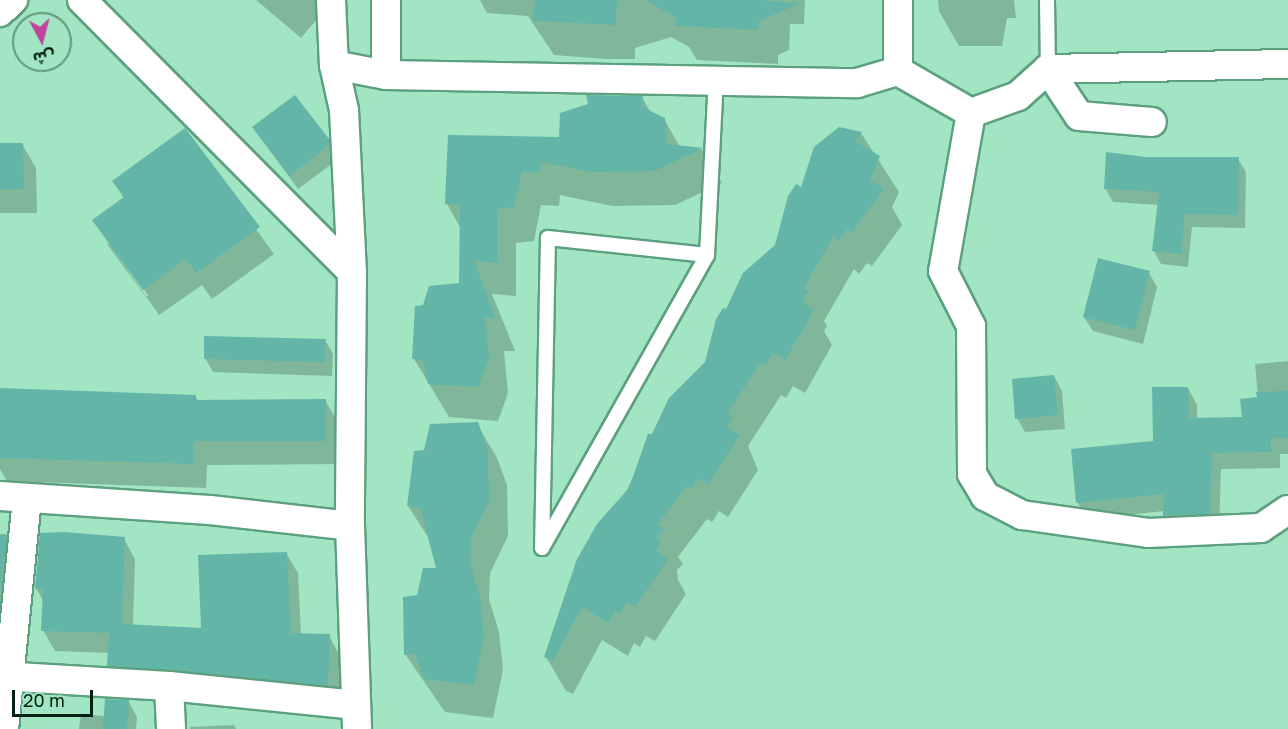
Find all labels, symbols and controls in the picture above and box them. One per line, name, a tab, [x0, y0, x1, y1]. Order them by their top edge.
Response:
north arrow	[12, 12, 72, 72]
text: ش	[32, 47, 56, 69]
scale bar	[15, 678, 96, 716]
text: 20 m	[23, 689, 65, 711]

